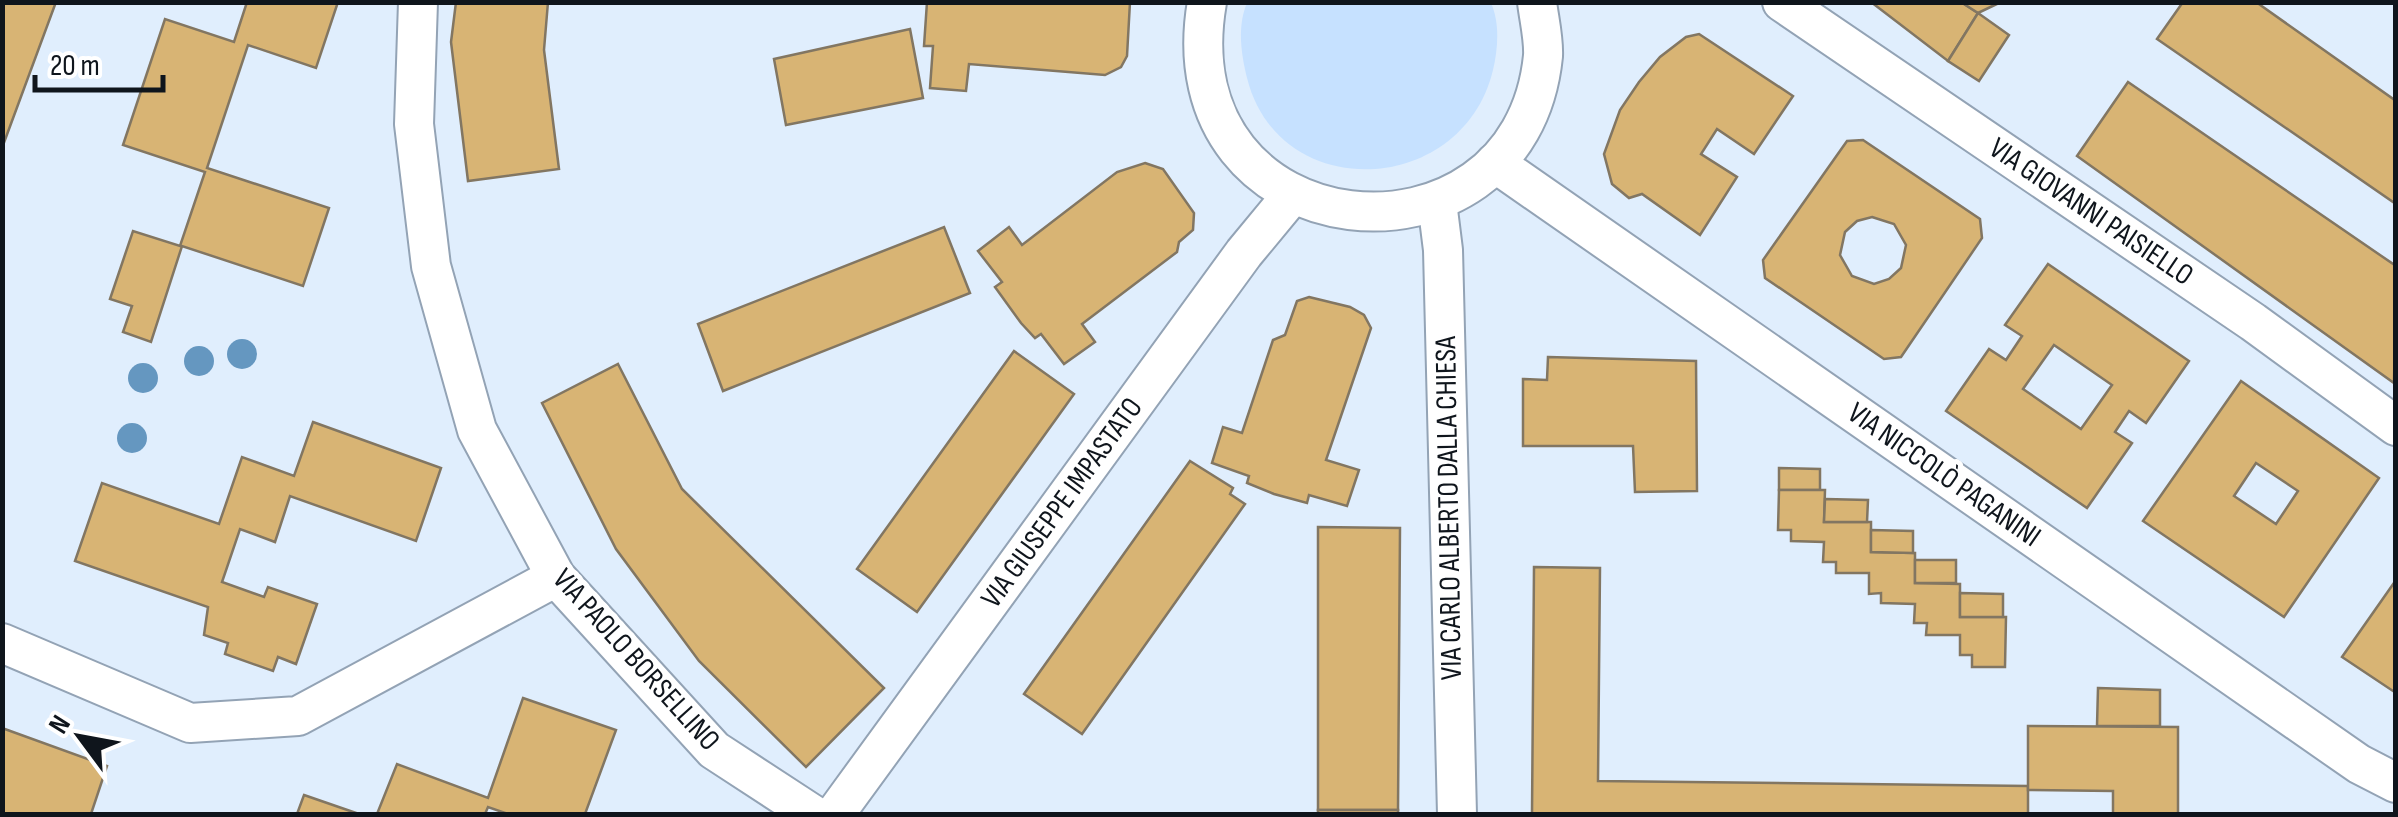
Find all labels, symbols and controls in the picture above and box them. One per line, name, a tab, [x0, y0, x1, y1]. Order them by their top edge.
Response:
scale bar	[35, 30, 162, 92]
text: 20 m	[50, 48, 100, 84]
street label: VIA GIOVANNI PAISIELLO	[1982, 130, 2200, 294]
street label: VIA CARLO ALBERTO DALLA CHIESA	[1428, 335, 1470, 680]
street label: VIA GIUSEPPE IMPASTATO	[974, 391, 1150, 615]
street label: VIA NICCOLÒ PAGANINI	[1841, 395, 2047, 555]
street label: VIA PAOLO BORSELLINO	[545, 562, 727, 758]
north arrow	[30, 687, 130, 787]
text: N	[42, 709, 78, 740]

